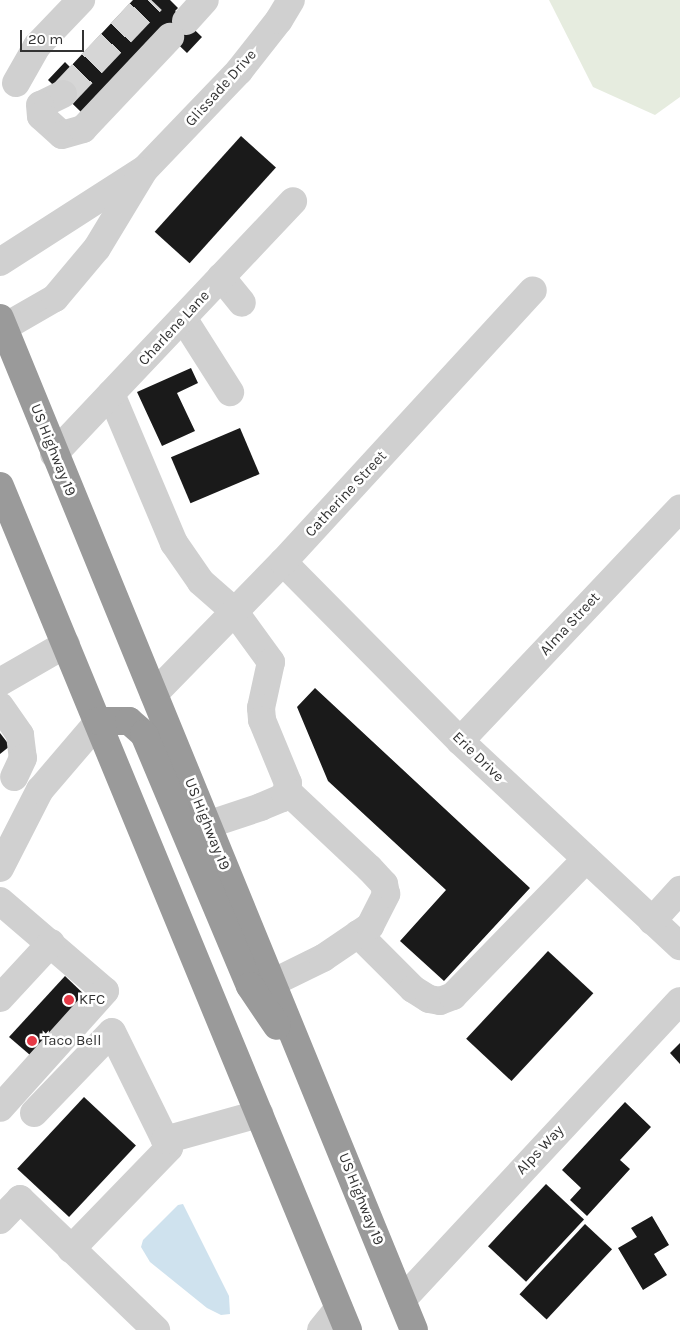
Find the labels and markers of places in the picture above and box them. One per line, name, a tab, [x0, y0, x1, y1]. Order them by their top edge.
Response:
place label: KFC	[79, 991, 105, 1009]
marker: KFC	[63, 994, 75, 1006]
place label: Taco Bell	[42, 1032, 101, 1050]
marker: Taco Bell	[26, 1035, 38, 1047]

